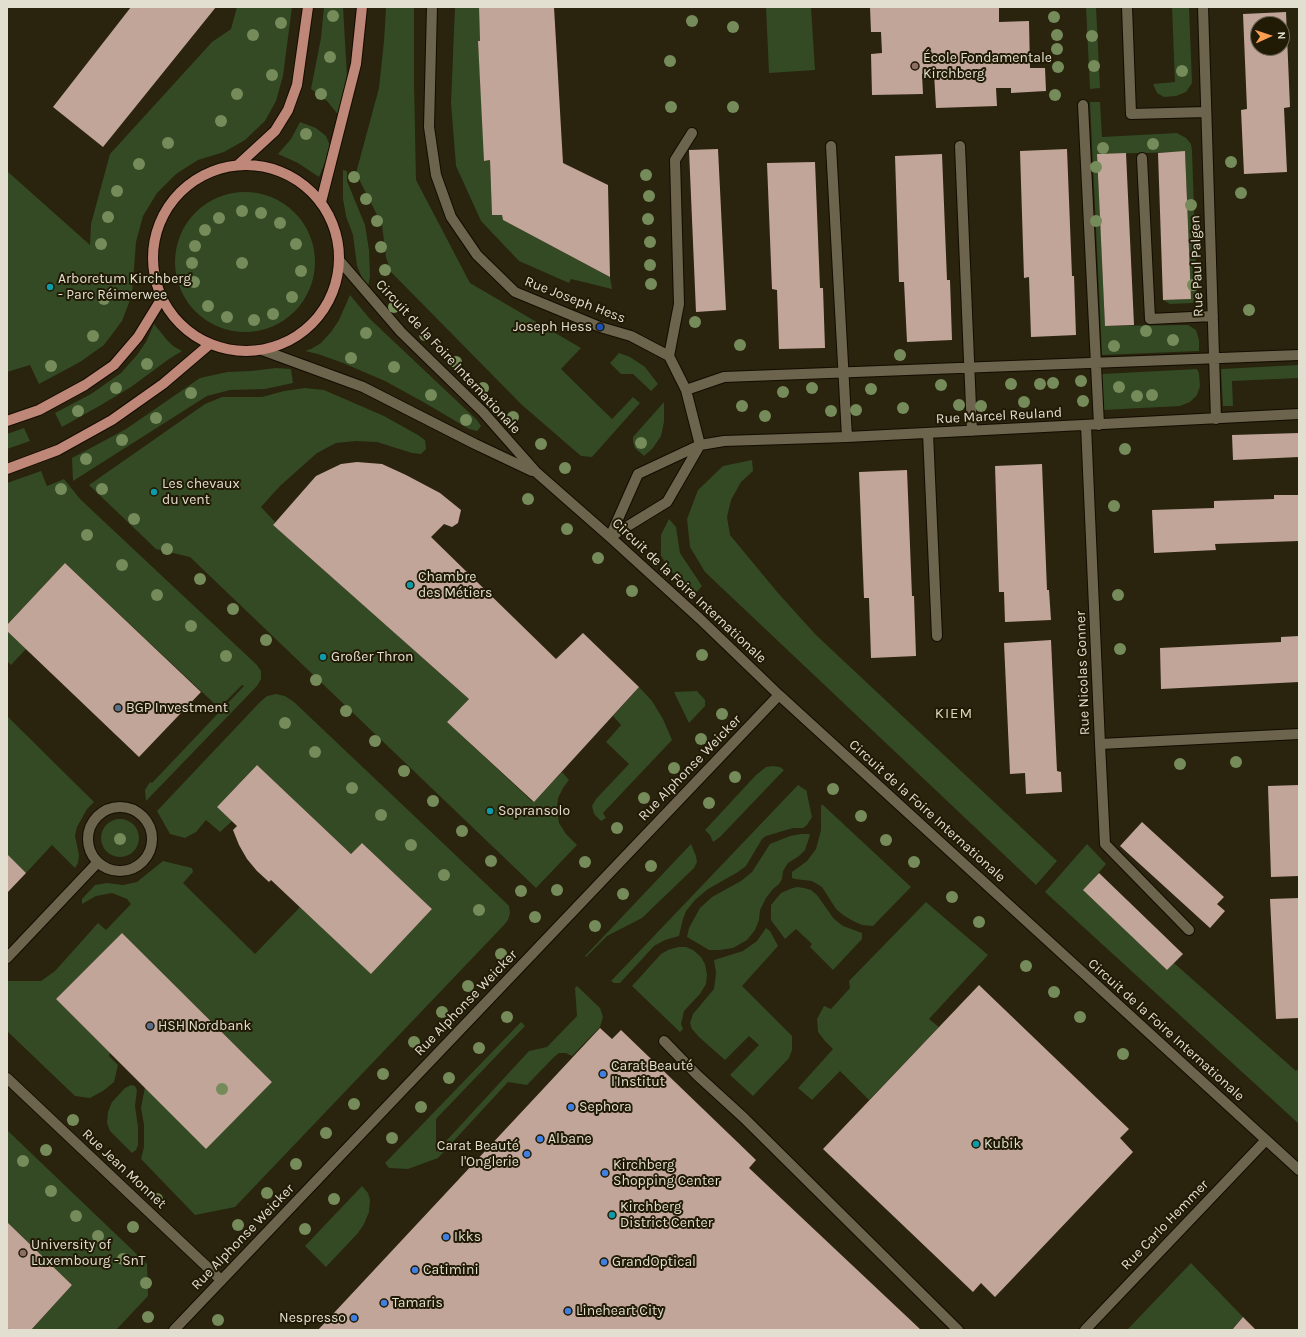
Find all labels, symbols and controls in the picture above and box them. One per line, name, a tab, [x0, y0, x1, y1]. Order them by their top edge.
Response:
north arrow	[1250, 16, 1290, 56]
text: N	[1275, 31, 1288, 40]
place label: École Fondamentale Kirchberg	[923, 50, 1052, 82]
marker: École Fondamentale Kirchberg	[910, 61, 920, 71]
street label: Rue Paul Palgen	[1187, 215, 1207, 317]
place label: Arboretum Kirchberg - Parc Réimerwee	[58, 271, 191, 304]
street label: Rue Joseph Hess	[522, 273, 628, 327]
street label: Circuit de la Foire Internationale	[372, 276, 524, 438]
marker: Arboretum Kirchberg - Parc Réimerwee	[45, 282, 55, 292]
place label: Joseph Hess	[513, 319, 592, 335]
marker: Joseph Hess	[595, 322, 605, 332]
street label: Rue Marcel Reuland	[935, 404, 1063, 428]
place label: Les chevaux du vent	[162, 476, 240, 508]
marker: Les chevaux du vent	[149, 487, 159, 497]
street label: Circuit de la Foire Internationale	[608, 515, 770, 667]
place label: Chambre des Métiers	[418, 569, 492, 602]
marker: Chambre des Métiers	[405, 580, 415, 590]
street label: Rue Nicolas Gonner	[1072, 611, 1094, 735]
place label: Großer Thron	[331, 649, 414, 665]
marker: Großer Thron	[318, 652, 328, 662]
place label: BGP Investment	[126, 700, 228, 716]
marker: BGP Investment	[113, 703, 123, 713]
district label: KIEM	[935, 705, 973, 723]
street label: Rue Alphonse Weicker	[635, 711, 745, 825]
street label: Circuit de la Foire Internationale	[845, 736, 1009, 886]
place label: Sopransolo	[498, 803, 570, 819]
marker: Sopransolo	[485, 806, 495, 816]
street label: Rue Alphonse Weicker	[411, 946, 521, 1060]
street label: Circuit de la Foire Internationale	[1084, 955, 1248, 1105]
place label: HSH Nordbank	[158, 1018, 251, 1034]
marker: HSH Nordbank	[145, 1021, 155, 1031]
place label: Carat Beauté l'Institut	[611, 1058, 693, 1090]
marker: Carat Beauté l'Institut	[598, 1069, 608, 1079]
place label: Sephora	[579, 1099, 632, 1115]
marker: Sephora	[566, 1102, 576, 1112]
street label: Rue Jean Monnet	[79, 1126, 169, 1212]
place label: Albane	[548, 1131, 592, 1147]
marker: Albane	[535, 1134, 545, 1144]
place label: Kubik	[984, 1136, 1021, 1152]
place label: Carat Beauté l'Onglerie	[437, 1138, 519, 1170]
marker: Kubik	[971, 1139, 981, 1149]
marker: Carat Beauté l'Onglerie	[522, 1149, 532, 1159]
place label: Kirchberg Shopping Center	[613, 1157, 720, 1190]
marker: Kirchberg Shopping Center	[600, 1168, 610, 1178]
street label: Rue Carlo Hemmer	[1118, 1176, 1212, 1274]
street label: Rue Alphonse Weicker	[188, 1180, 298, 1294]
place label: Kirchberg District Center	[620, 1199, 713, 1232]
marker: Kirchberg District Center	[607, 1210, 617, 1220]
place label: Ikks	[454, 1229, 481, 1245]
marker: Ikks	[441, 1232, 451, 1242]
place label: University of Luxembourg - SnT	[31, 1237, 145, 1270]
marker: University of Luxembourg - SnT	[18, 1248, 28, 1258]
place label: GrandOptical	[612, 1254, 696, 1270]
marker: GrandOptical	[599, 1257, 609, 1267]
place label: Catimini	[423, 1262, 479, 1278]
marker: Catimini	[410, 1265, 420, 1275]
place label: Tamaris	[392, 1295, 443, 1311]
marker: Tamaris	[379, 1298, 389, 1308]
place label: Lineheart City	[576, 1303, 664, 1319]
marker: Lineheart City	[563, 1306, 573, 1316]
place label: Nespresso	[279, 1310, 346, 1326]
marker: Nespresso	[349, 1313, 359, 1323]

